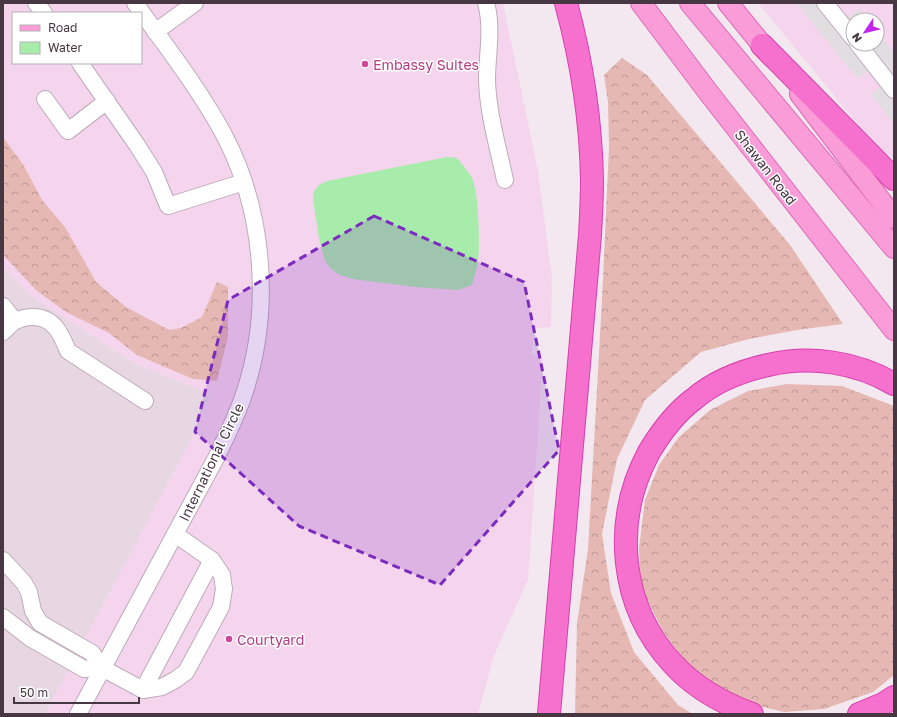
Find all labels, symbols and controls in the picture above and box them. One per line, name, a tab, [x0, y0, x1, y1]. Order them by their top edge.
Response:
legend	[12, 12, 142, 64]
north arrow	[845, 12, 885, 52]
text: Road	[48, 20, 77, 35]
text: N	[849, 31, 864, 45]
text: Water	[48, 40, 82, 55]
place label: Embassy Suites	[373, 56, 479, 73]
marker: Embassy Suites	[360, 59, 370, 69]
street label: Shawan Road	[731, 126, 801, 208]
street label: International Circle	[175, 400, 247, 524]
place label: Courtyard	[237, 631, 304, 648]
marker: Courtyard	[224, 634, 234, 644]
scale bar	[14, 679, 139, 705]
text: 50 m	[20, 685, 48, 700]

